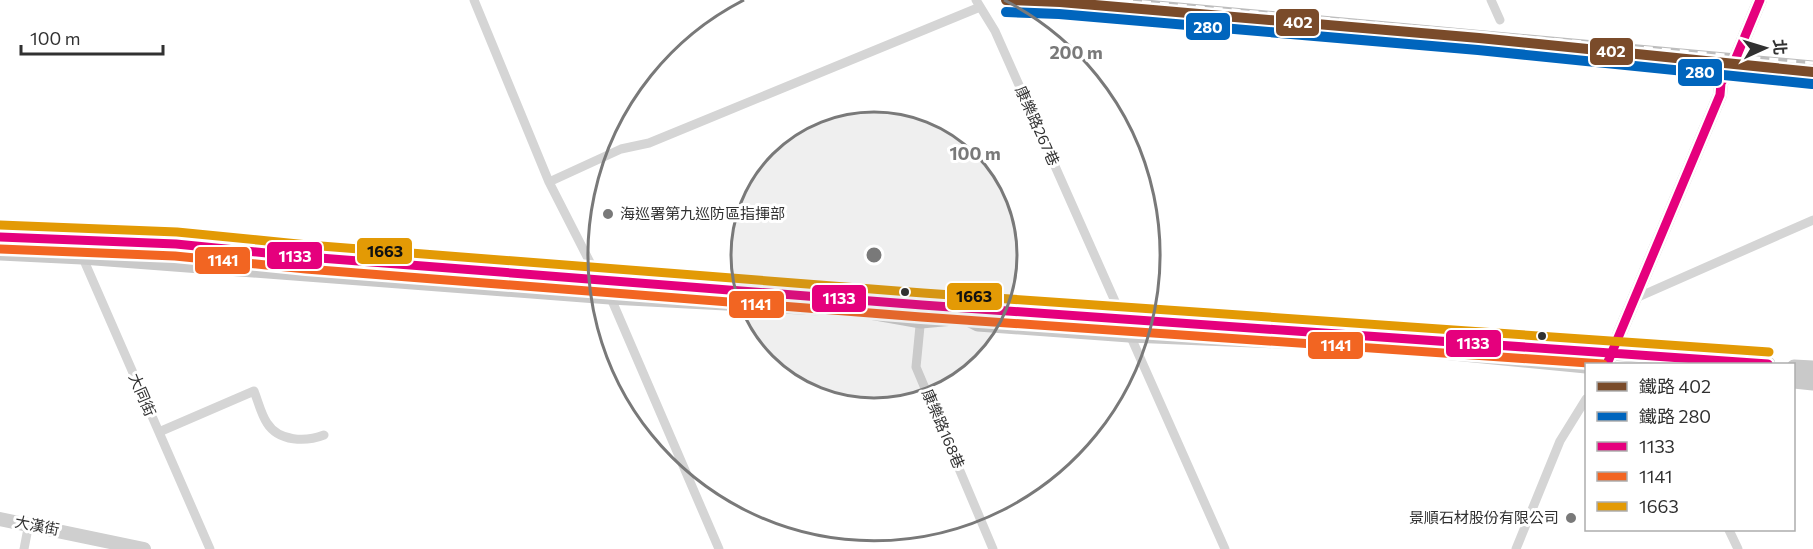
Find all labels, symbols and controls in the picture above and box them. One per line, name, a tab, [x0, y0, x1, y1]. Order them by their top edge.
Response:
line badge: 402	[1275, 8, 1320, 37]
line badge: 280	[1185, 12, 1231, 41]
text: 402	[1283, 12, 1313, 31]
text: 280	[1193, 17, 1223, 36]
scale bar	[21, 18, 164, 56]
north arrow	[1735, 18, 1795, 78]
text: 100 m	[30, 27, 80, 49]
line badge: 402	[1589, 37, 1634, 66]
text: 北	[1770, 38, 1790, 56]
text: 200 m	[1049, 41, 1103, 63]
text: 402	[1596, 41, 1626, 60]
line badge: 280	[1677, 58, 1723, 87]
text: 280	[1685, 62, 1715, 81]
street label: 康樂路267巷	[1012, 83, 1063, 168]
text: 100 m	[949, 142, 1001, 164]
place label: 海巡署第九巡防區指揮部	[620, 204, 785, 222]
marker: 海巡署第九巡防區指揮部	[601, 207, 615, 221]
line badge: 1663	[356, 237, 413, 265]
line badge: 1133	[266, 241, 323, 270]
text: 1663	[367, 241, 403, 260]
centre of rings	[864, 245, 884, 265]
line badge: 1141	[194, 246, 251, 275]
text: 1133	[278, 246, 312, 265]
text: 1141	[207, 250, 239, 269]
line badge: 1663	[946, 282, 1003, 311]
line badge: 1133	[811, 284, 867, 313]
unlabelled marker	[899, 286, 911, 298]
text: 1663	[956, 286, 992, 305]
text: 1133	[822, 288, 856, 307]
line badge: 1141	[728, 290, 785, 319]
text: 1141	[740, 294, 772, 313]
line badge: 1133	[1445, 329, 1502, 358]
unlabelled marker	[1536, 330, 1548, 342]
line badge: 1141	[1307, 331, 1364, 360]
text: 1133	[1456, 333, 1490, 352]
text: 1141	[1320, 335, 1352, 354]
legend	[1585, 363, 1795, 531]
street label: 大同街	[126, 370, 160, 419]
text: 鐵路 402	[1639, 375, 1711, 397]
street label: 康樂路168巷	[919, 386, 969, 471]
text: 鐵路 280	[1639, 405, 1711, 427]
text: 1133	[1639, 435, 1675, 457]
text: 1141	[1639, 465, 1672, 487]
text: 1663	[1639, 495, 1679, 517]
place label: 景順石材股份有限公司	[1409, 508, 1559, 526]
marker: 景順石材股份有限公司	[1564, 511, 1578, 525]
street label: 大漢街	[13, 512, 61, 538]

